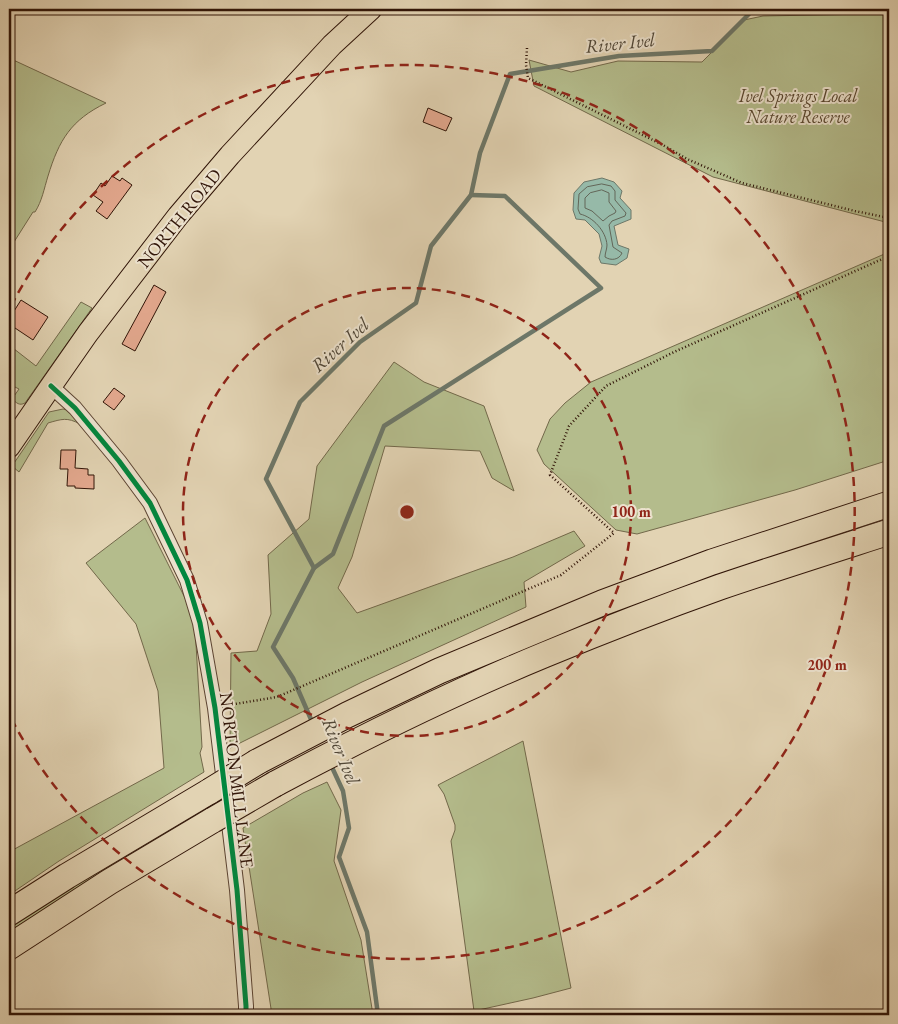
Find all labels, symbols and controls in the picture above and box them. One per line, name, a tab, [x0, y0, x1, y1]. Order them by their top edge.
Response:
water label: River Ivel	[584, 27, 657, 59]
park label: Ivel Springs Local Nature Reserve	[738, 84, 858, 128]
street label: NORTH ROAD	[132, 164, 226, 272]
water label: River Ivel	[306, 312, 375, 378]
text: 100 m	[611, 502, 651, 521]
centre of rings	[398, 503, 416, 521]
text: 200 m	[807, 655, 847, 674]
street label: NORTON MILL LANE	[215, 691, 259, 869]
water label: River Ivel	[316, 714, 366, 789]

